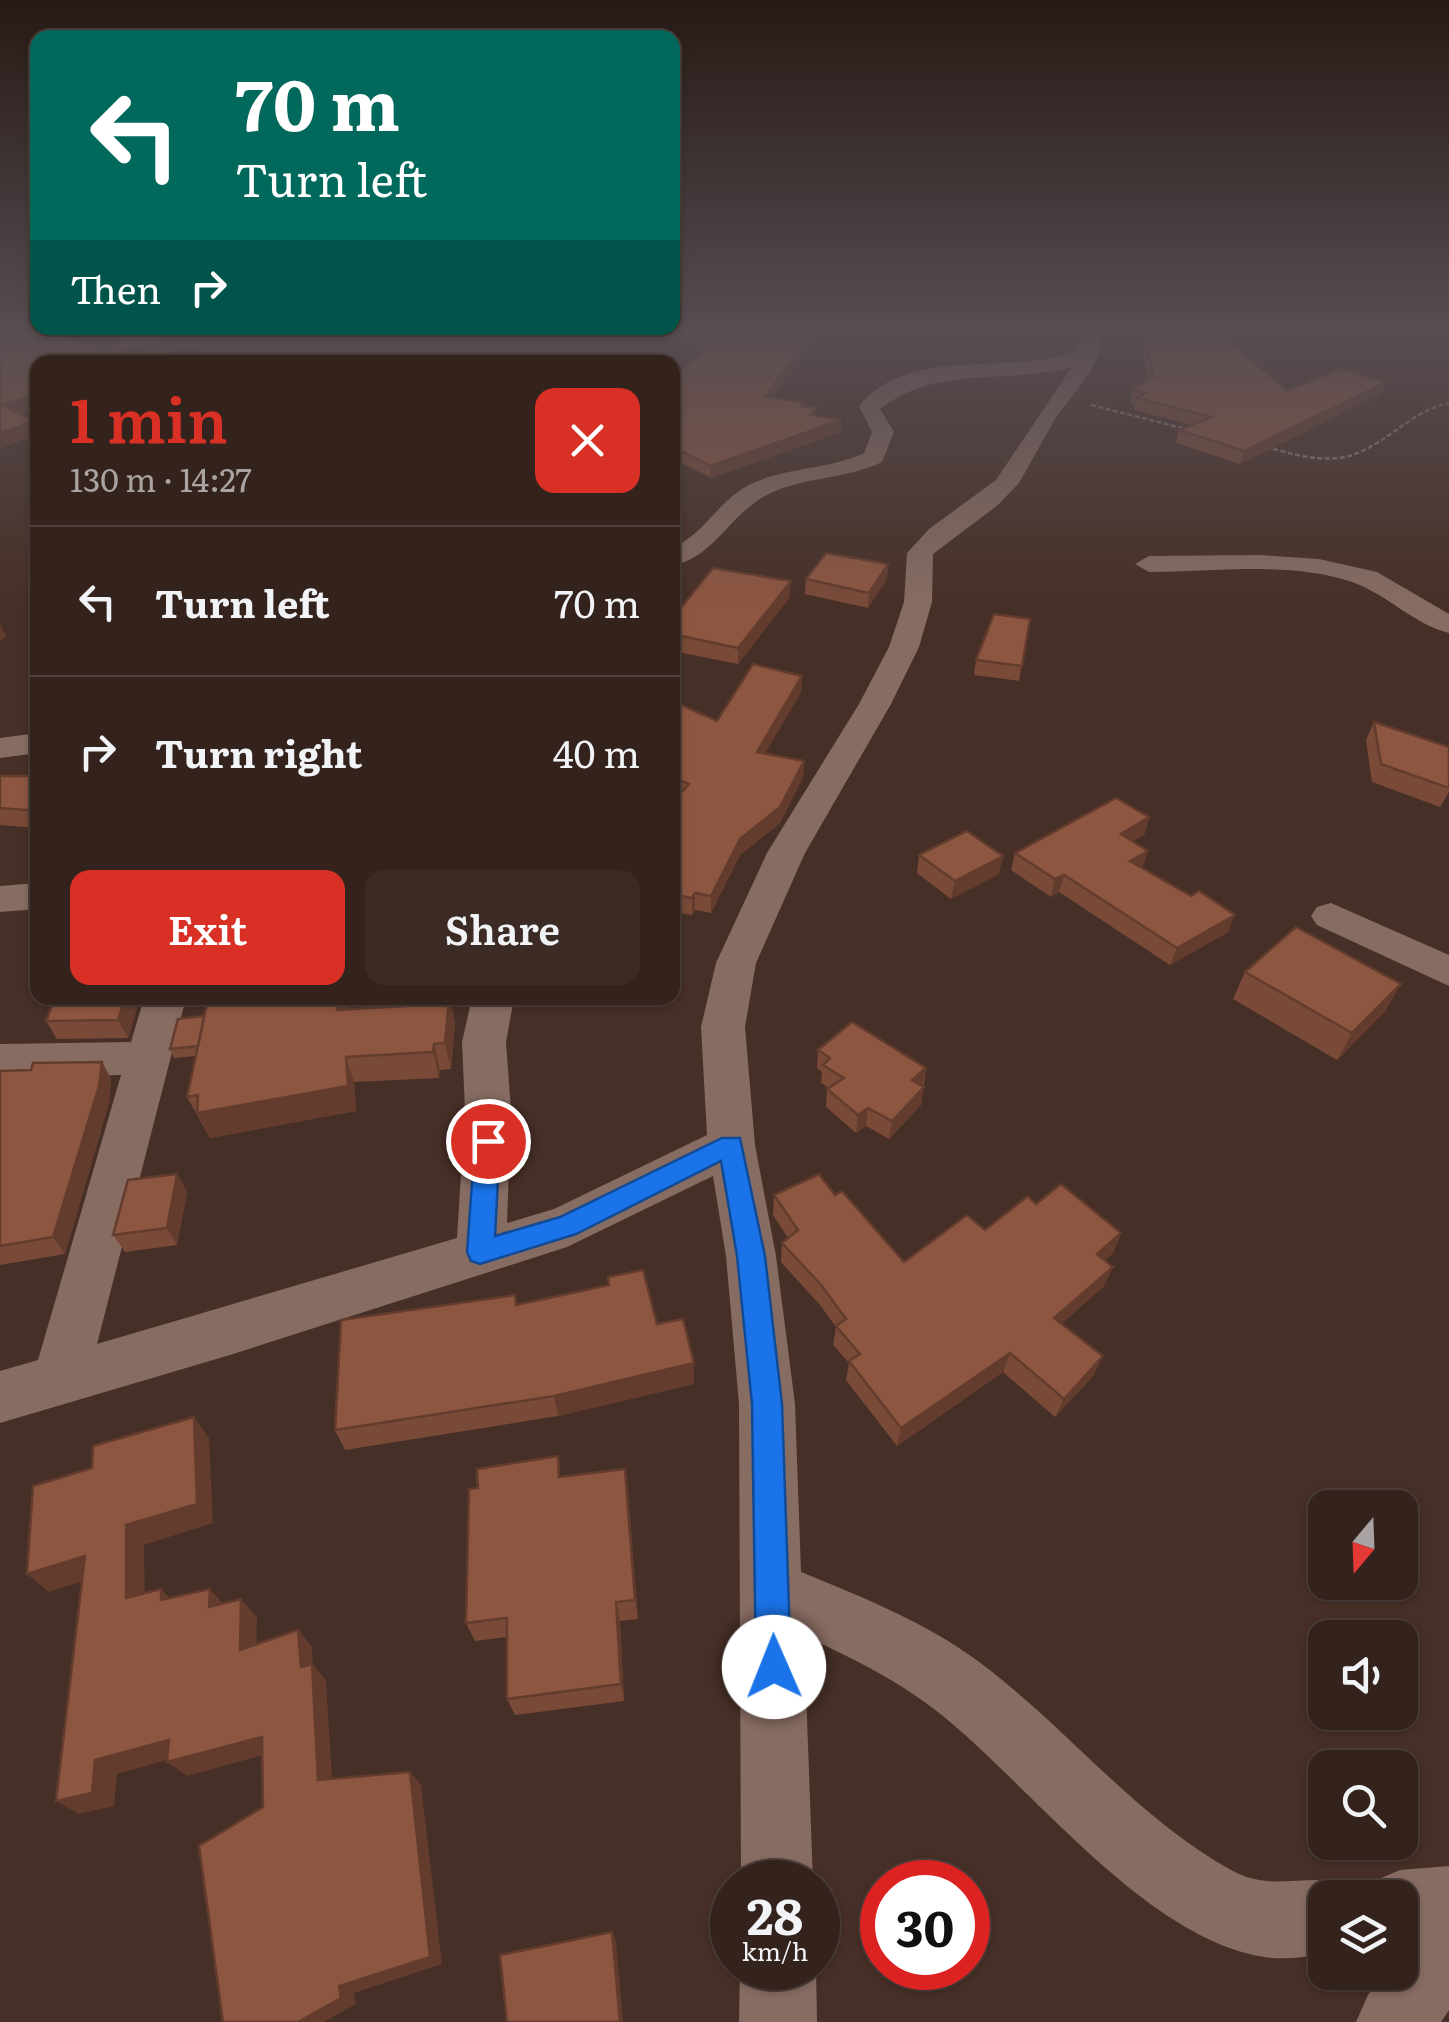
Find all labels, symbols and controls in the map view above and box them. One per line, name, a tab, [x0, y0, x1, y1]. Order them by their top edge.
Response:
text: 70 m	[235, 49, 400, 153]
icon: left	[70, 70, 200, 200]
text: Turn left	[235, 144, 427, 211]
text: Then	[70, 259, 161, 316]
icon: right	[181, 260, 236, 315]
text: 1 min	[70, 372, 228, 461]
button: close	[535, 388, 640, 493]
text: 130 m · 14:27	[70, 454, 252, 502]
text: Turn left	[155, 573, 330, 630]
text: 70 m	[554, 573, 640, 630]
icon: left	[70, 574, 125, 629]
text: Turn right	[155, 723, 362, 780]
text: 40 m	[553, 723, 640, 780]
icon: right	[70, 724, 125, 779]
button: Exit	[70, 870, 345, 985]
button: Share	[365, 870, 640, 985]
pin	[446, 1099, 531, 1184]
icon: arrive	[461, 1114, 516, 1169]
north arrow	[1308, 1490, 1418, 1600]
map controls	[1308, 1490, 1418, 1990]
position arrow	[722, 1615, 826, 1719]
button: sound	[1308, 1620, 1418, 1730]
button: search	[1308, 1750, 1418, 1860]
speed limit sign: 30	[860, 1860, 990, 1990]
text: 28	[747, 1876, 803, 1950]
button: layers	[1308, 1880, 1418, 1990]
text: km/h	[742, 1932, 808, 1969]

